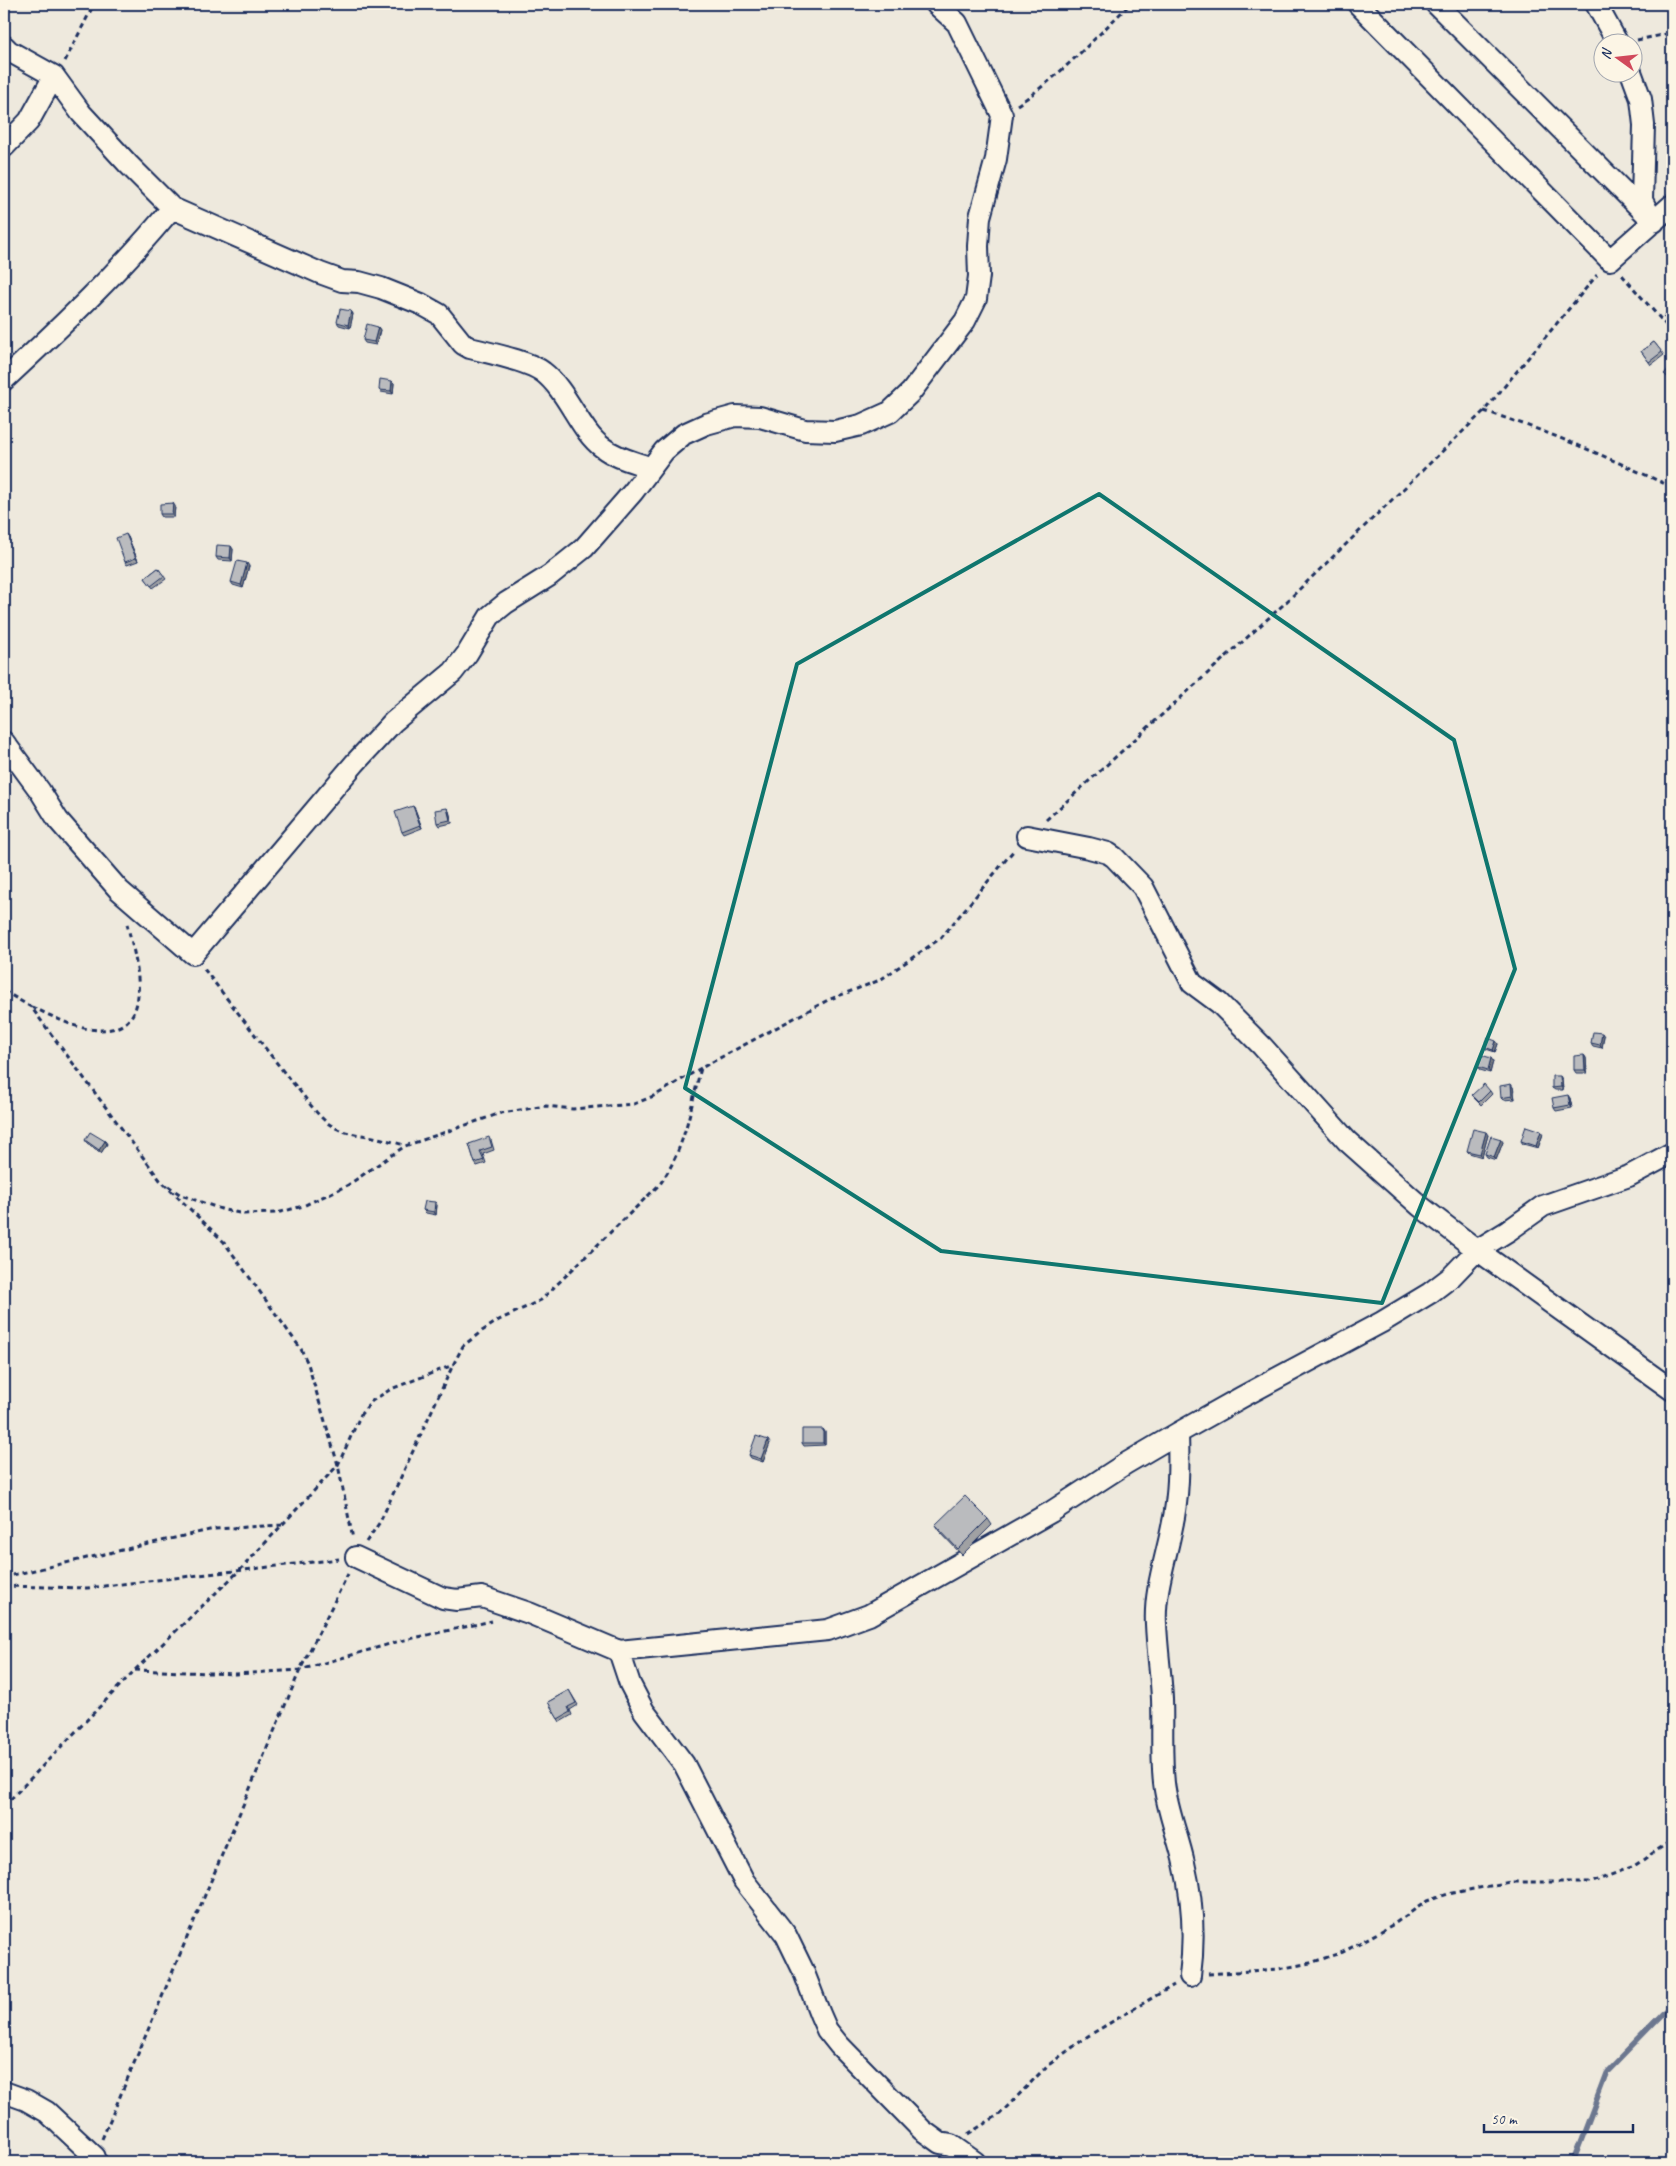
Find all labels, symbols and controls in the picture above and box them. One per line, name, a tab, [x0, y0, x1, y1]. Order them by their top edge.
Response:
north arrow	[1594, 32, 1644, 82]
text: N	[1597, 46, 1616, 61]
scale bar	[1484, 2101, 1632, 2133]
text: 50 m	[1491, 2110, 1518, 2129]

